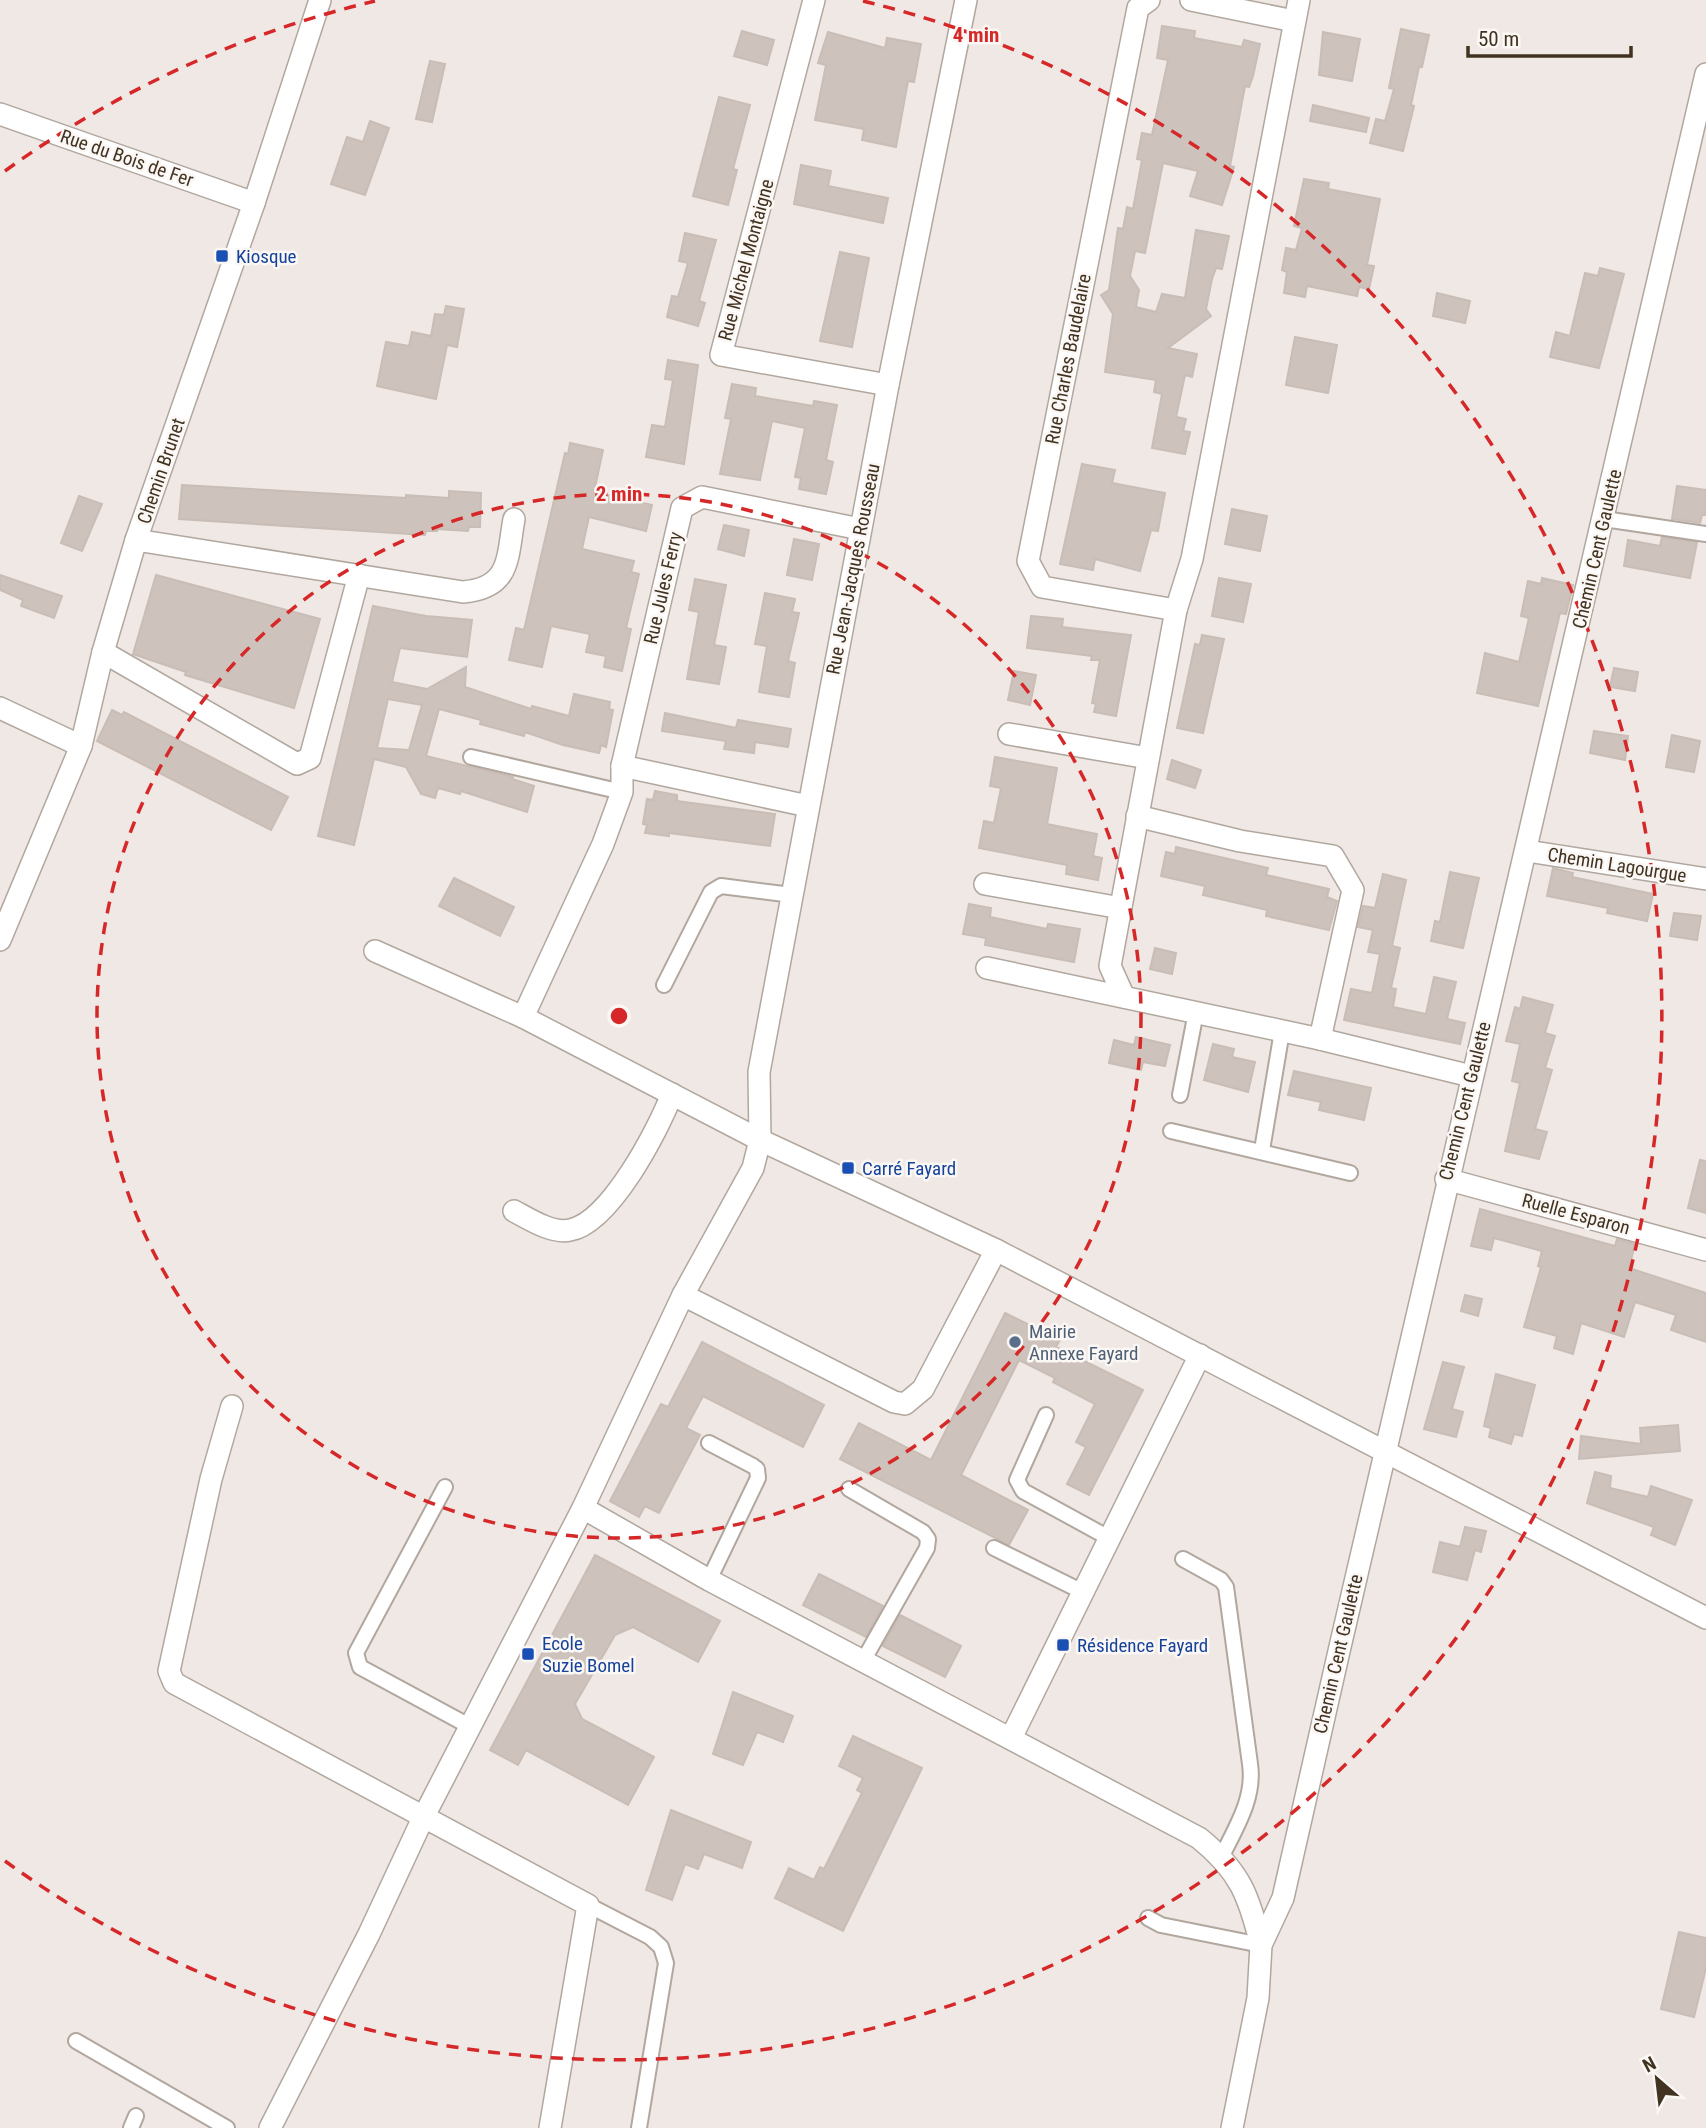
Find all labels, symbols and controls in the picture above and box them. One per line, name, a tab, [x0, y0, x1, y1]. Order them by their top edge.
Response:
scale bar	[1468, 14, 1631, 58]
text: 4 min	[953, 23, 999, 47]
text: 50 m	[1478, 27, 1519, 51]
street label: Rue du Bois de Fer	[57, 124, 197, 192]
street label: Rue Michel Montaigne	[713, 177, 779, 343]
place label: Kiosque	[236, 245, 297, 268]
marker: Kiosque	[214, 248, 230, 264]
street label: Rue Charles Baudelaire	[1040, 272, 1096, 446]
street label: Chemin Brunet	[132, 415, 190, 527]
street label: Rue Jean-Jacques Rousseau	[821, 461, 885, 677]
street label: Chemin Cent Gaulette	[1567, 467, 1627, 631]
text: 2 min	[596, 482, 642, 506]
street label: Rue Jules Ferry	[639, 529, 687, 646]
street label: Chemin Lagourgue	[1546, 843, 1688, 887]
centre of rings	[607, 1004, 631, 1028]
street label: Chemin Cent Gaulette	[1434, 1019, 1496, 1183]
place label: Carré Fayard	[862, 1157, 956, 1180]
marker: Carré Fayard	[840, 1160, 856, 1176]
street label: Ruelle Esparon	[1519, 1189, 1633, 1239]
place label: Mairie Annexe Fayard	[1029, 1320, 1138, 1365]
marker: Mairie Annexe Fayard	[1007, 1334, 1023, 1350]
street label: Chemin Cent Gaulette	[1308, 1572, 1368, 1736]
place label: Ecole Suzie Bomel	[542, 1632, 635, 1677]
place label: Résidence Fayard	[1077, 1634, 1208, 1657]
marker: Résidence Fayard	[1055, 1637, 1071, 1653]
marker: Ecole Suzie Bomel	[520, 1646, 536, 1662]
north arrow	[1622, 2044, 1692, 2114]
text: N	[1639, 2052, 1660, 2077]

